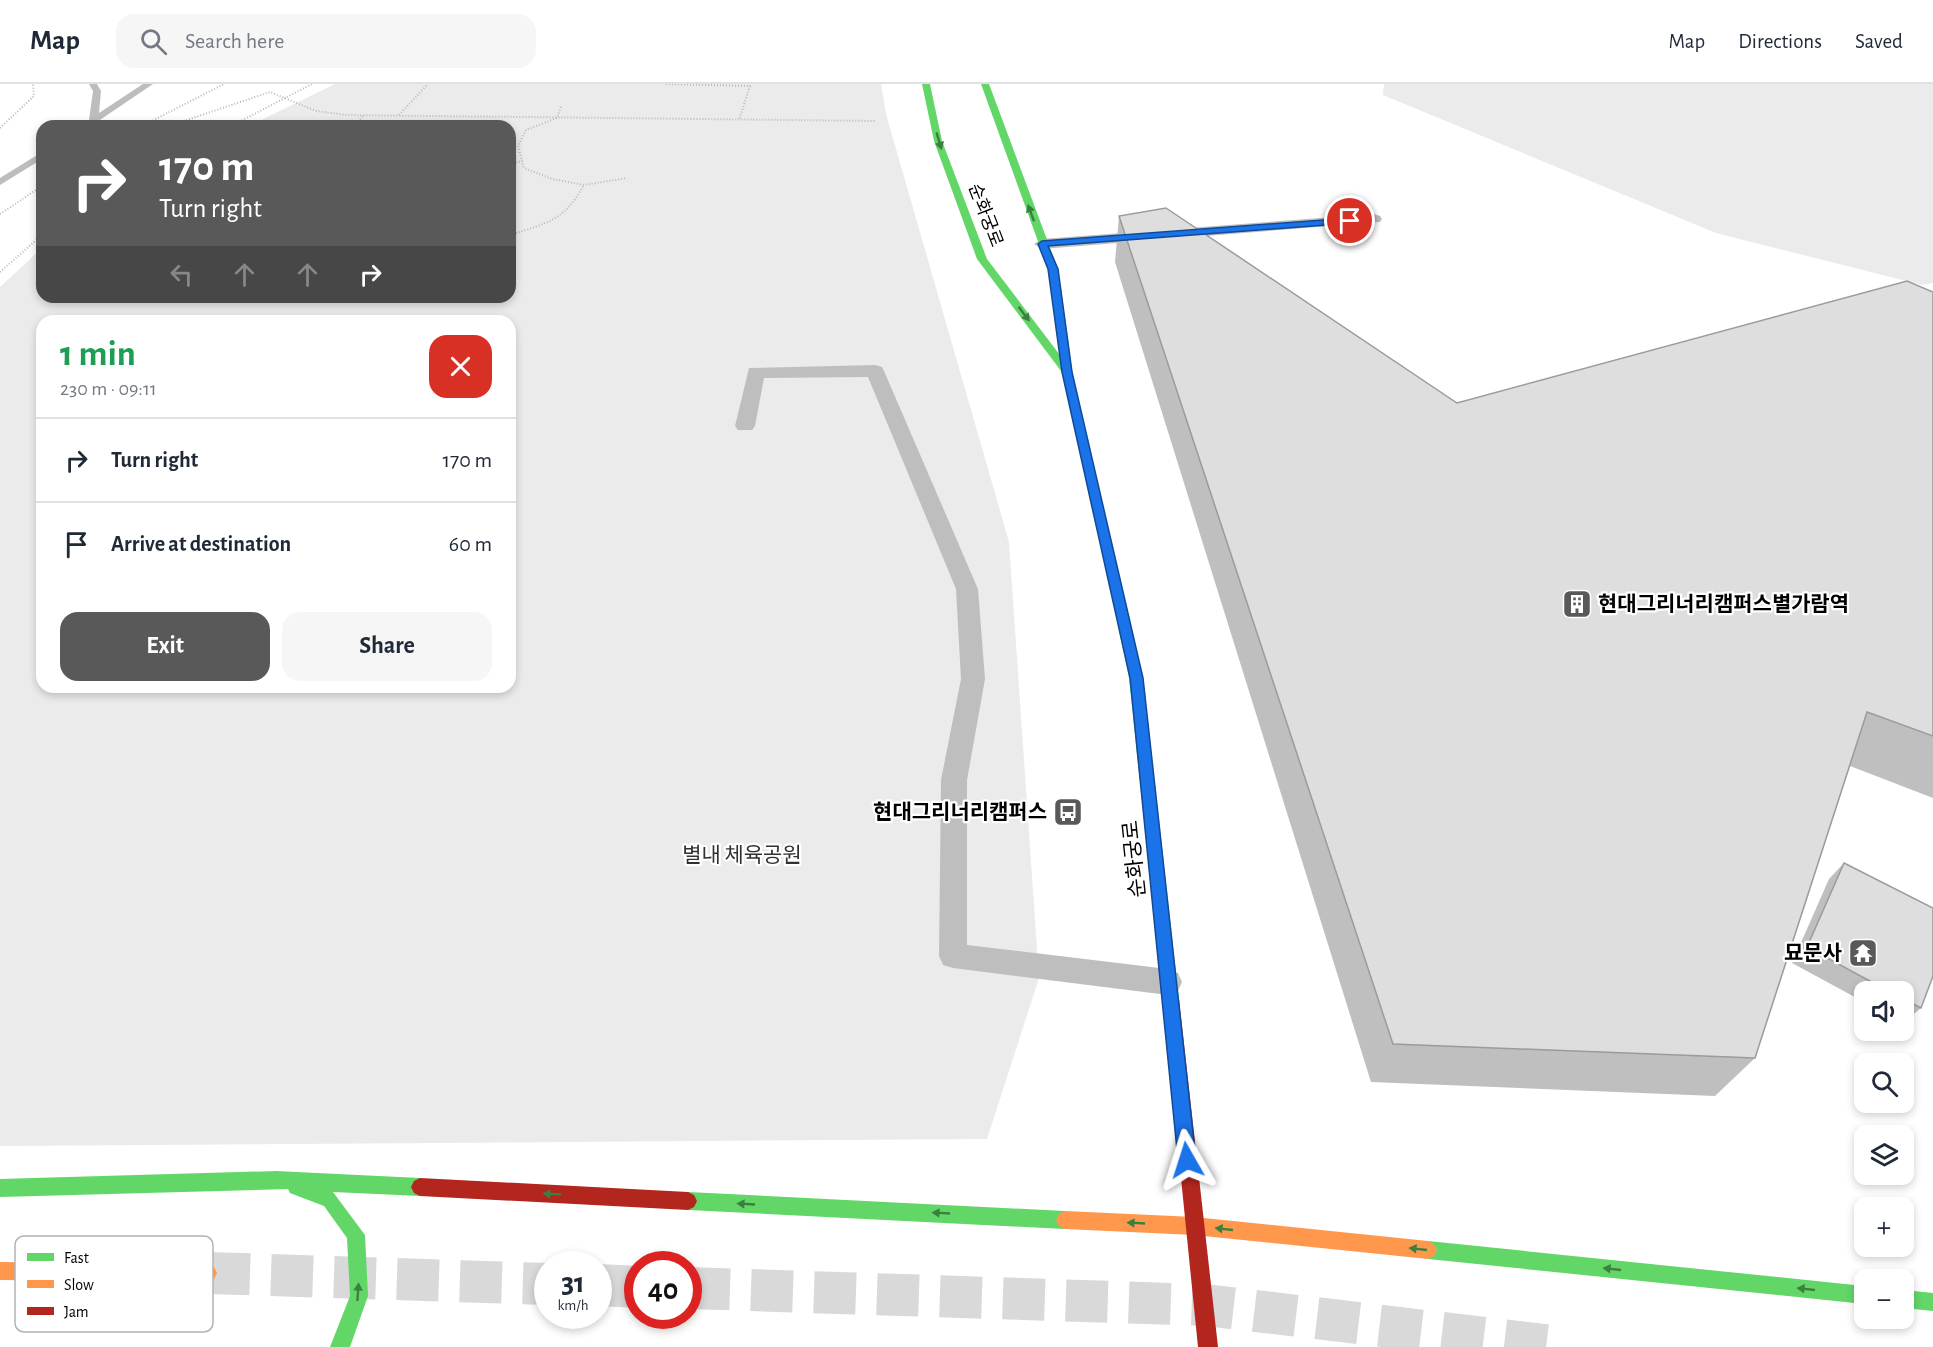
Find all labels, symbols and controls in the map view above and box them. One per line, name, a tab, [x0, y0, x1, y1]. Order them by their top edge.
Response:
search box	[116, 14, 536, 68]
icon: search	[137, 25, 170, 58]
text: Map	[30, 27, 80, 55]
text: Search here	[185, 30, 284, 52]
text: Map	[1669, 31, 1705, 52]
text: Directions	[1738, 31, 1822, 52]
text: Saved	[1855, 31, 1903, 52]
one-way arrow	[935, 132, 944, 150]
icon: right	[60, 144, 138, 222]
text: 170 m	[159, 146, 254, 188]
street label: 순화궁로	[965, 181, 1006, 250]
text: Turn right	[159, 195, 262, 222]
pin	[1324, 195, 1375, 246]
one-way arrow	[1026, 204, 1036, 222]
icon: arrive	[1333, 204, 1366, 237]
icon: left	[165, 258, 198, 291]
icon: ahead	[228, 258, 261, 291]
icon: ahead	[291, 258, 324, 291]
icon: right	[354, 258, 387, 291]
one-way arrow	[1018, 306, 1030, 322]
button: close	[429, 335, 492, 398]
text: 1 min	[60, 336, 136, 372]
text: 230 m · 09:11	[60, 379, 157, 399]
icon: right	[60, 444, 93, 477]
text: Turn right	[111, 449, 198, 471]
text: 170 m	[442, 449, 492, 471]
icon: arrive	[60, 528, 93, 561]
text: Arrive at destination	[111, 533, 291, 555]
text: 60 m	[449, 533, 492, 555]
building icon: 현대그리너리캠퍼스별가람역	[1561, 588, 1593, 620]
place label: 현대그리너리캠퍼스별가람역	[1598, 593, 1849, 615]
button: Exit	[60, 612, 270, 681]
button: Share	[282, 612, 492, 681]
bus stop icon: 현대그리너리캠퍼스	[1052, 796, 1084, 828]
place label: 현대그리너리캠퍼스	[873, 801, 1047, 823]
street label: 순화궁로	[1119, 819, 1149, 899]
park label: 별내 체육공원	[682, 844, 802, 866]
temple icon: 묘문사	[1847, 937, 1879, 969]
place label: 묘문사	[1784, 942, 1842, 964]
map controls	[1854, 981, 1914, 1329]
button: sound	[1854, 981, 1914, 1041]
button: search	[1854, 1053, 1914, 1113]
button: layers	[1854, 1125, 1914, 1185]
position arrow	[1155, 1128, 1219, 1192]
one-way arrow	[542, 1189, 561, 1198]
button: +	[1854, 1197, 1914, 1257]
one-way arrow	[737, 1199, 756, 1208]
one-way arrow	[932, 1209, 951, 1218]
one-way arrow	[1126, 1219, 1145, 1228]
one-way arrow	[1215, 1224, 1234, 1234]
legend	[15, 1236, 213, 1332]
one-way arrow	[1409, 1244, 1428, 1254]
text: Fast	[64, 1250, 89, 1266]
speed limit sign: 40	[624, 1251, 702, 1329]
one-way arrow	[1603, 1264, 1622, 1274]
text: 31	[561, 1268, 585, 1298]
button: −	[1854, 1269, 1914, 1329]
text: Slow	[64, 1277, 94, 1293]
one-way arrow	[353, 1282, 362, 1301]
one-way arrow	[1797, 1284, 1816, 1294]
text: km/h	[558, 1298, 588, 1313]
text: Jam	[64, 1304, 89, 1320]

